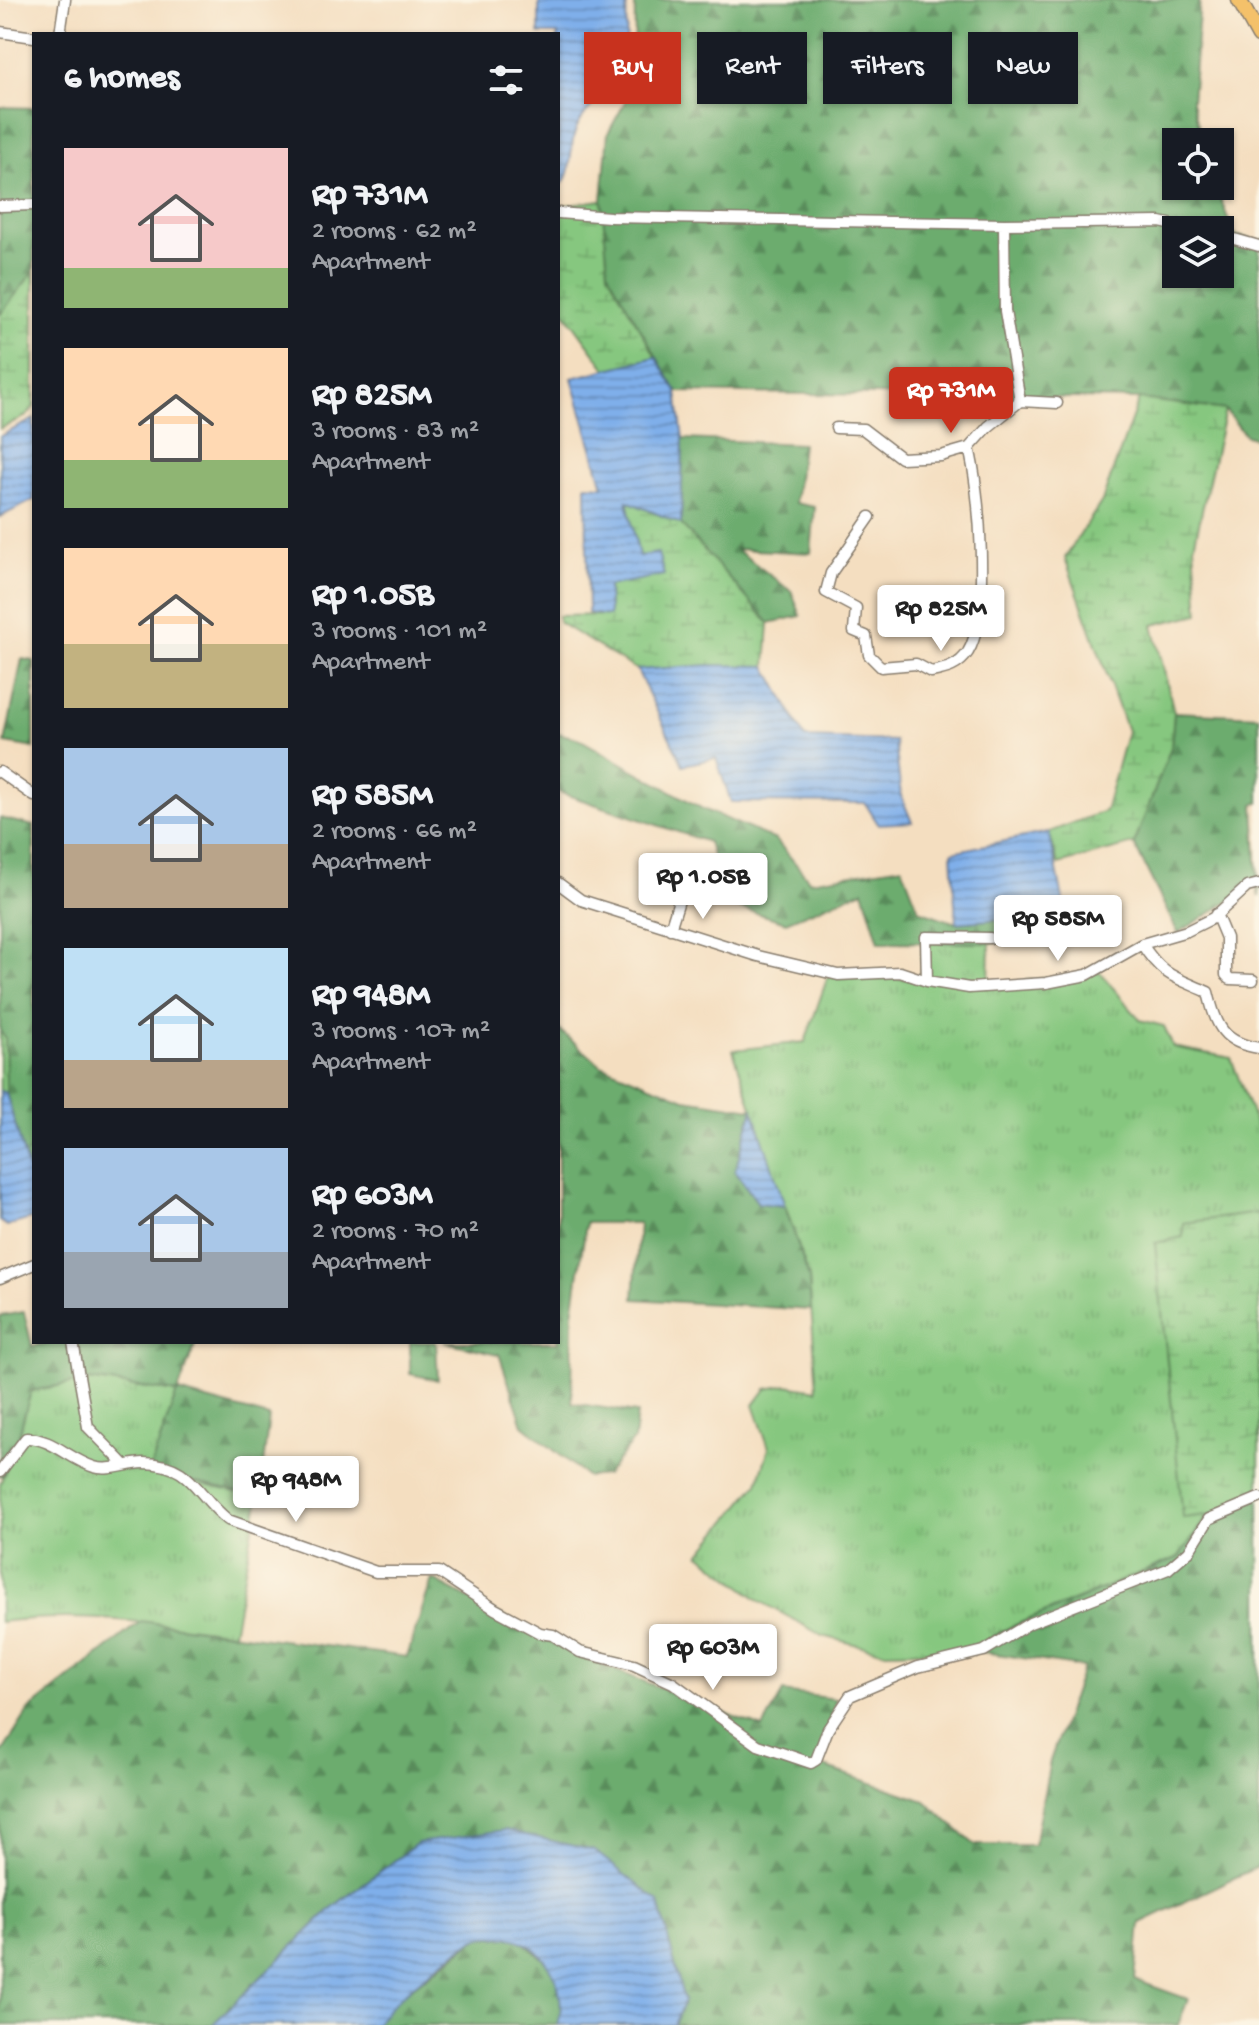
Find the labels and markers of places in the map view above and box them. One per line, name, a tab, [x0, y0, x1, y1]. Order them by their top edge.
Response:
pin: Rp 731M	[877, 367, 1025, 435]
pin: Rp 825M	[867, 585, 1015, 653]
pin: Rp 1.05B	[620, 853, 786, 921]
pin: Rp 585M	[984, 895, 1132, 963]
pin: Rp 948M	[222, 1456, 370, 1524]
pin: Rp 603M	[639, 1624, 787, 1692]

